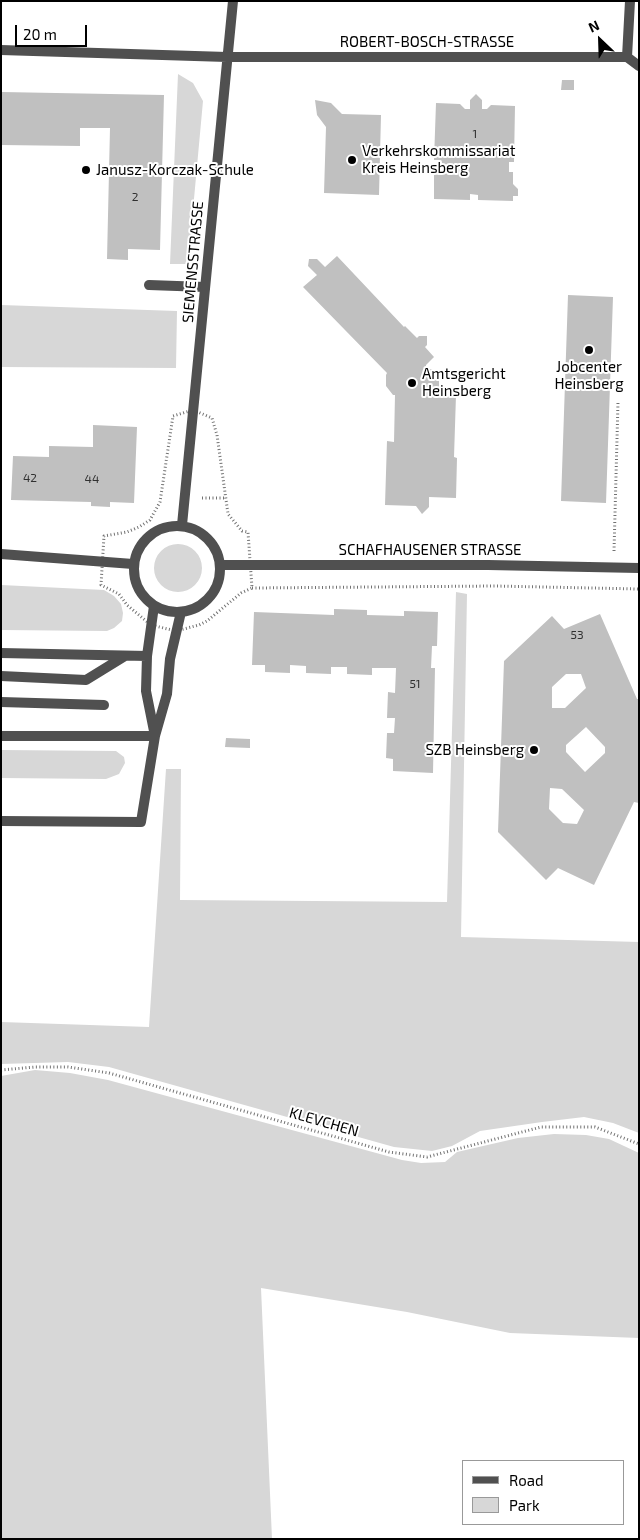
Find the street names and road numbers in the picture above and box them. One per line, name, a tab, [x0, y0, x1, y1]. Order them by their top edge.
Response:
street label: ROBERT-BOSCH-STRASSE	[340, 33, 514, 51]
street label: SIEMENSSTRASSE	[179, 200, 207, 324]
street label: SCHAFHAUSENER STRASSE	[338, 541, 522, 559]
street label: KLEVCHEN	[287, 1103, 361, 1141]

